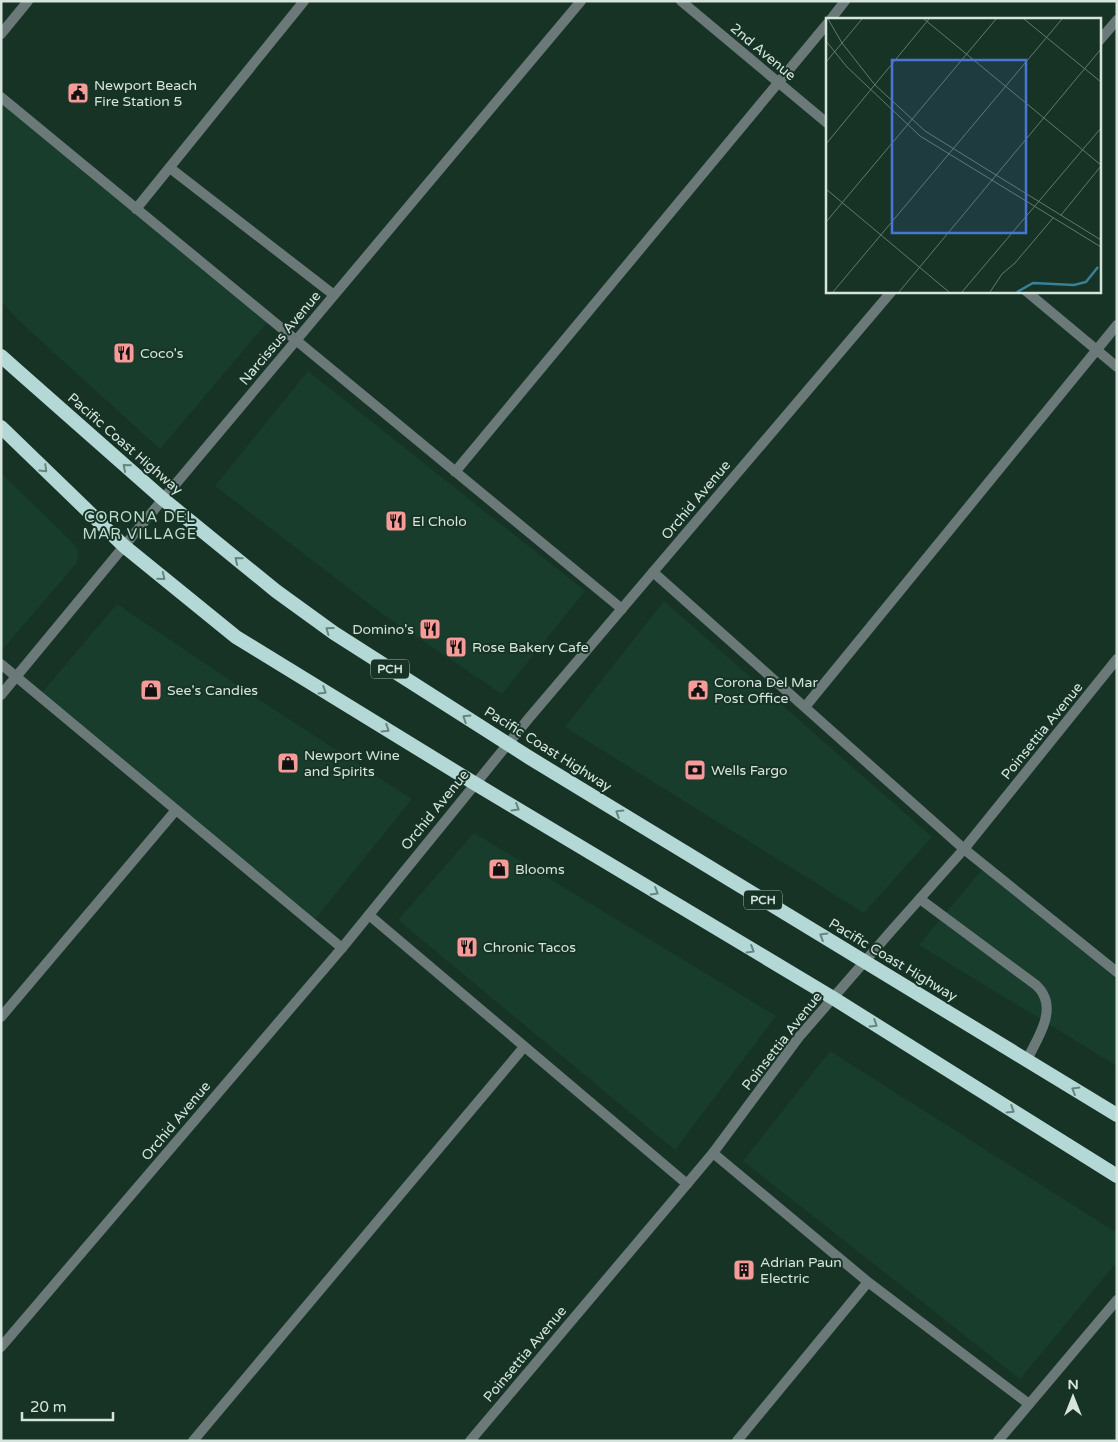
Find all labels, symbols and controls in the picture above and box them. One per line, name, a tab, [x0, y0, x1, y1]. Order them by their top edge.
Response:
inset map	[826, 18, 1100, 292]
street label: 2nd Avenue	[727, 20, 799, 84]
place label: Newport Beach Fire Station 5	[94, 77, 197, 110]
public building icon: Newport Beach Fire Station 5	[66, 81, 90, 105]
street label: Narcissus Avenue	[236, 287, 324, 389]
restaurant icon: Coco's	[112, 341, 136, 365]
place label: Coco's	[140, 345, 184, 362]
street label: Pacific Coast Highway	[64, 389, 186, 499]
street label: Orchid Avenue	[658, 457, 734, 543]
one-way arrow	[38, 463, 47, 472]
one-way arrow	[123, 464, 132, 473]
district label: CORONA DEL MAR VILLAGE	[83, 508, 197, 543]
restaurant icon: El Cholo	[384, 509, 408, 533]
place label: El Cholo	[412, 513, 467, 530]
one-way arrow	[234, 556, 243, 565]
one-way arrow	[156, 571, 165, 579]
restaurant icon: Domino's	[418, 617, 442, 641]
place label: Domino's	[352, 621, 414, 638]
one-way arrow	[326, 627, 335, 636]
restaurant icon: Rose Bakery Cafe	[444, 635, 468, 659]
place label: Rose Bakery Cafe	[472, 639, 589, 656]
road number: PCH	[371, 660, 409, 679]
place label: Corona Del Mar Post Office	[714, 674, 818, 707]
shop icon: See's Candies	[139, 678, 163, 702]
public building icon: Corona Del Mar Post Office	[686, 678, 710, 702]
street label: Poinsettia Avenue	[998, 679, 1086, 783]
place label: See's Candies	[167, 682, 258, 699]
one-way arrow	[318, 684, 327, 694]
street label: Pacific Coast Highway	[481, 703, 615, 795]
one-way arrow	[463, 714, 472, 724]
one-way arrow	[380, 723, 389, 733]
place label: Newport Wine and Spirits	[304, 747, 400, 780]
shop icon: Newport Wine and Spirits	[276, 751, 300, 775]
bank icon: Wells Fargo	[683, 758, 707, 782]
place label: Wells Fargo	[711, 762, 788, 779]
street label: Orchid Avenue	[397, 766, 473, 854]
one-way arrow	[511, 802, 520, 812]
one-way arrow	[616, 809, 625, 819]
shop icon: Blooms	[487, 857, 511, 881]
place label: Blooms	[515, 861, 565, 878]
one-way arrow	[650, 886, 659, 896]
road number: PCH	[744, 890, 782, 910]
street label: Pacific Coast Highway	[826, 915, 961, 1005]
one-way arrow	[819, 933, 828, 943]
restaurant icon: Chronic Tacos	[455, 935, 479, 959]
place label: Chronic Tacos	[483, 939, 576, 956]
one-way arrow	[746, 943, 755, 953]
street label: Poinsettia Avenue	[738, 988, 826, 1094]
one-way arrow	[869, 1018, 878, 1027]
street label: Orchid Avenue	[138, 1078, 214, 1164]
one-way arrow	[1072, 1086, 1081, 1096]
one-way arrow	[1005, 1103, 1014, 1113]
place label: Adrian Paun Electric	[760, 1254, 842, 1287]
building icon: Adrian Paun Electric	[732, 1258, 756, 1282]
street label: Poinsettia Avenue	[480, 1302, 570, 1405]
north arrow	[1048, 1372, 1098, 1422]
text: N	[1067, 1376, 1079, 1393]
scale bar	[22, 1390, 114, 1422]
text: 20 m	[30, 1398, 67, 1416]

